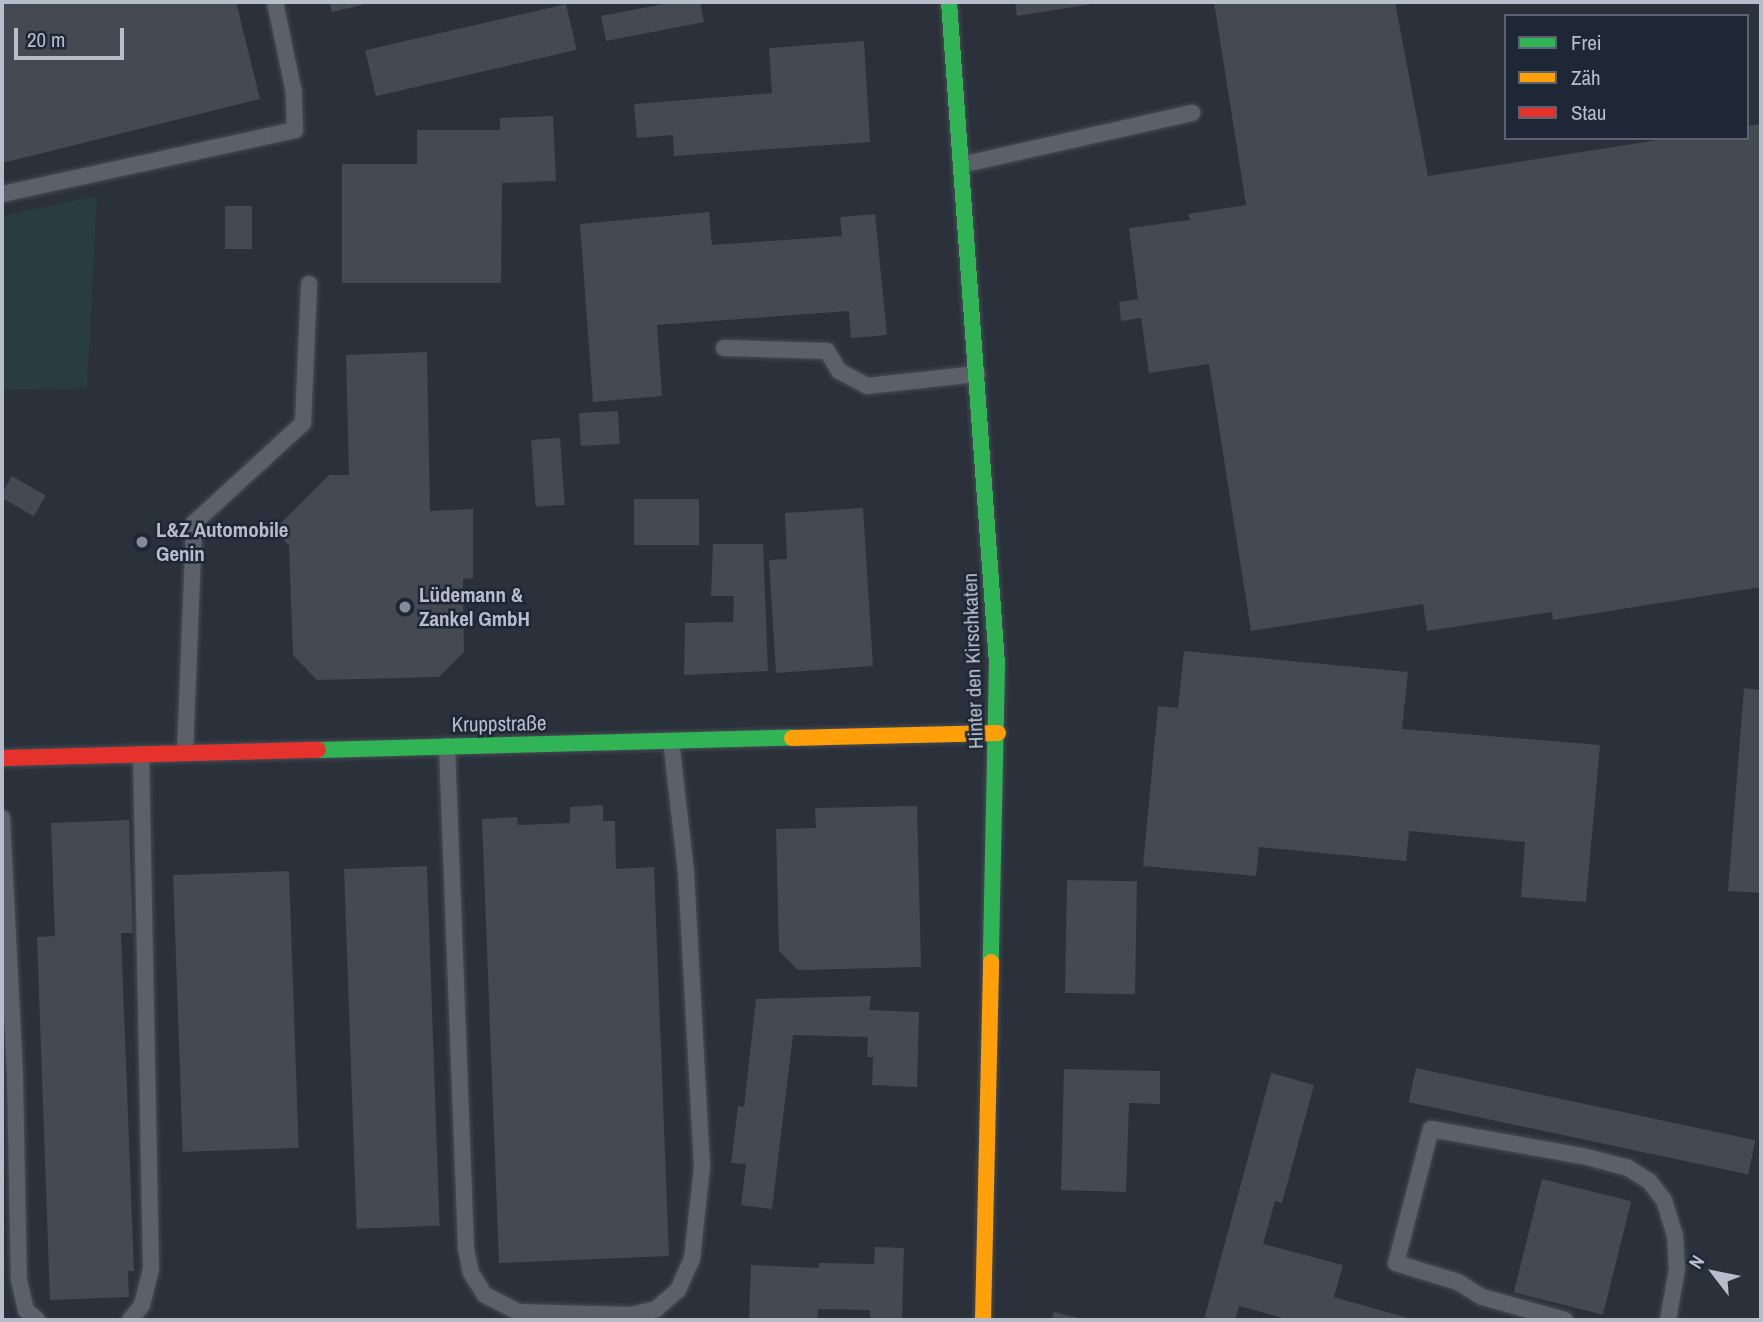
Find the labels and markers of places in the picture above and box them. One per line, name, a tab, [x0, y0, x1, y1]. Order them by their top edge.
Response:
place label: L&Z Automobile Genin	[156, 517, 289, 567]
marker: L&Z Automobile Genin	[134, 534, 150, 550]
place label: Lüdemann & Zankel GmbH	[419, 582, 530, 632]
marker: Lüdemann & Zankel GmbH	[397, 599, 413, 615]

